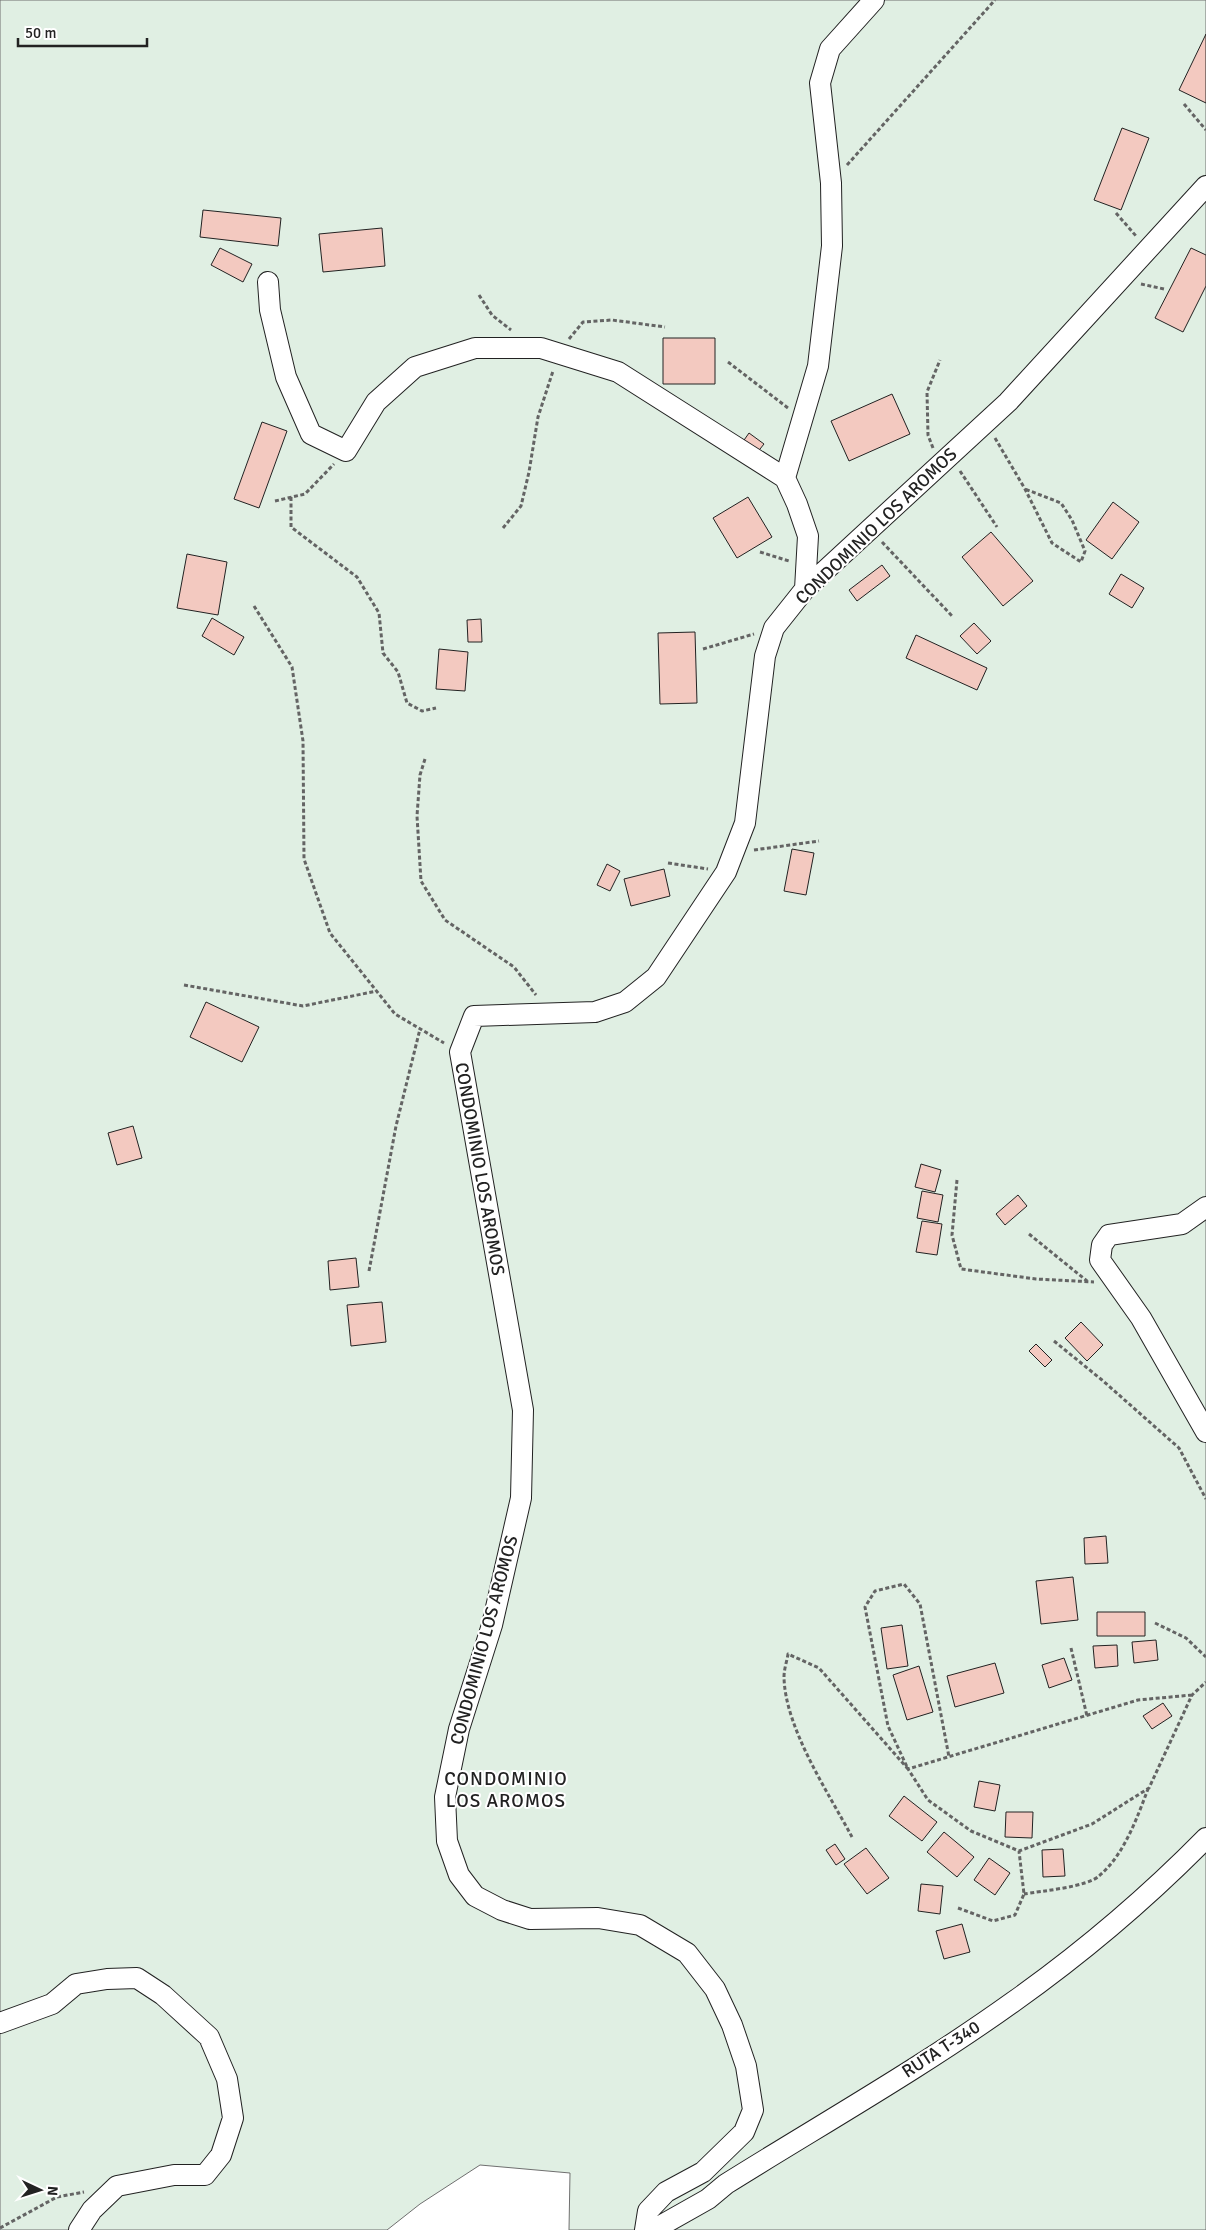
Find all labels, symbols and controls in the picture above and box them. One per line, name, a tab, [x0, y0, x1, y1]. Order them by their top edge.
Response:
scale bar	[18, 15, 146, 47]
text: 50 m	[25, 24, 56, 42]
street label: CONDOMINIO LOS AROMOS	[791, 443, 961, 609]
street label: CONDOMINIO LOS AROMOS	[450, 1061, 510, 1277]
street label: CONDOMINIO LOS AROMOS	[445, 1533, 523, 1747]
district label: CONDOMINIO LOS AROMOS	[444, 1767, 568, 1813]
street label: RUTA T-340	[898, 2016, 984, 2082]
north arrow	[15, 2165, 65, 2215]
text: N	[44, 2185, 61, 2196]

